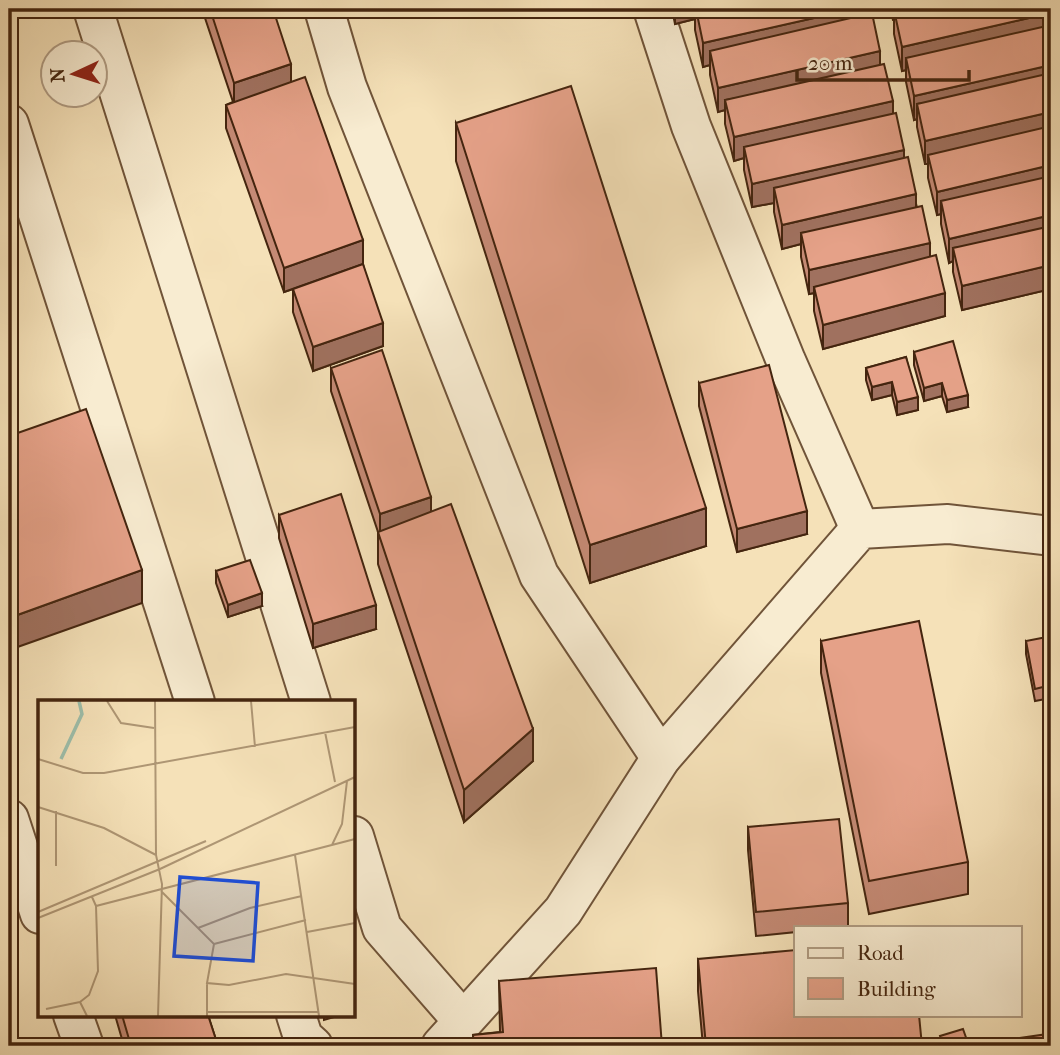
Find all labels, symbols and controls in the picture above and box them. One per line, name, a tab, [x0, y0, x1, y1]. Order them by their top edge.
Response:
north arrow	[38, 38, 108, 108]
scale bar	[797, 38, 969, 82]
text: 20 m	[808, 51, 853, 75]
text: N	[47, 67, 70, 83]
inset map	[38, 700, 355, 1016]
legend	[794, 926, 1021, 1016]
text: Road	[857, 941, 904, 965]
text: Building	[857, 977, 936, 1001]

